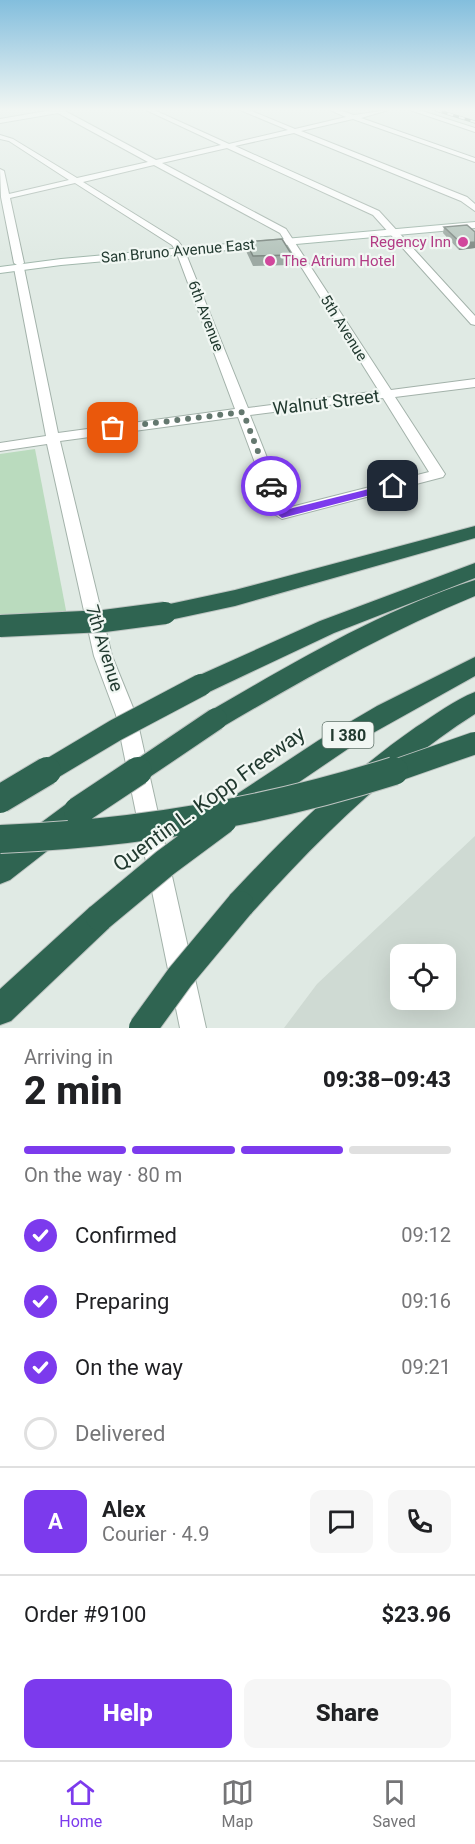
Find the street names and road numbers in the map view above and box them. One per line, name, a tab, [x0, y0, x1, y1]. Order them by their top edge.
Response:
street label: San Bruno Avenue East	[100, 235, 256, 267]
street label: 6th Avenue	[184, 278, 228, 354]
street label: 5th Avenue	[317, 292, 371, 364]
street label: Walnut Street	[271, 385, 381, 419]
street label: 7th Avenue	[82, 602, 128, 694]
street label: Quentin L. Kopp Freeway	[109, 721, 309, 877]
road number: I 380	[322, 722, 374, 748]

